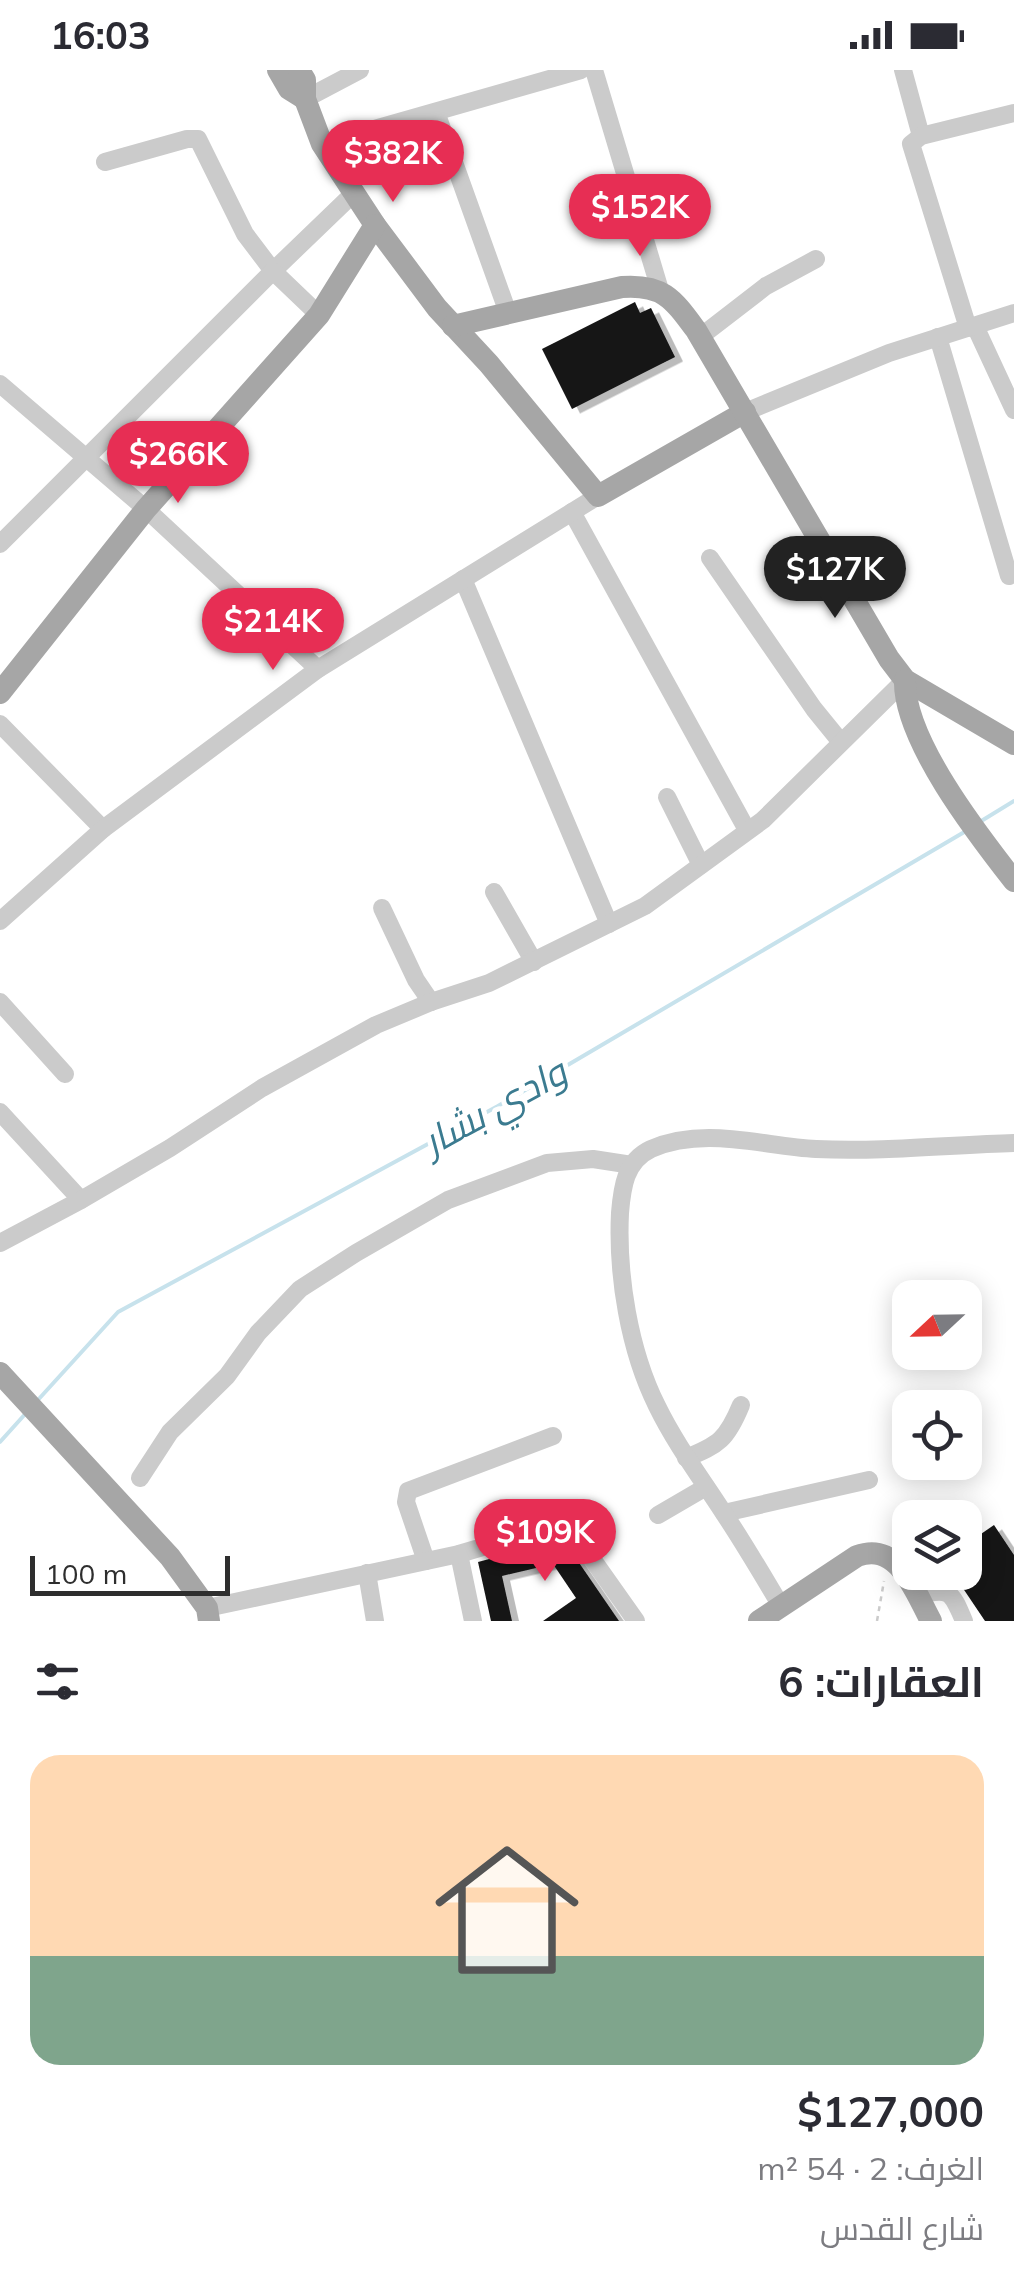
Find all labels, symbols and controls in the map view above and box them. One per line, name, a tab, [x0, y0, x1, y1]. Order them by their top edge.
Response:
text: 16:03	[50, 11, 151, 59]
pin: $382K	[323, 120, 463, 205]
text: $382K	[344, 132, 442, 172]
pin: $152K	[570, 174, 710, 259]
text: $152K	[591, 186, 689, 226]
pin: $266K	[108, 421, 248, 506]
text: $266K	[129, 433, 227, 473]
pin: $127K	[765, 536, 905, 621]
text: $127K	[786, 548, 884, 588]
pin: $214K	[203, 588, 343, 673]
text: $214K	[224, 600, 322, 640]
water label: وادي بشار	[410, 1046, 580, 1173]
north arrow	[892, 1280, 982, 1370]
map controls	[892, 1280, 982, 1590]
button: locate	[892, 1390, 982, 1480]
pin: $109K	[475, 1499, 615, 1584]
button: layers	[892, 1500, 982, 1590]
text: $109K	[496, 1511, 594, 1551]
scale bar	[30, 1551, 230, 1596]
text: 100 m	[45, 1556, 127, 1591]
icon: filters	[30, 1654, 85, 1709]
text: العقارات: 6	[778, 1655, 984, 1708]
icon: home	[417, 1820, 597, 2000]
text: $127,000	[797, 2085, 984, 2138]
text: الغرف: 2 · 54 m²	[758, 2148, 984, 2188]
text: شارع القدس	[820, 2208, 984, 2248]

